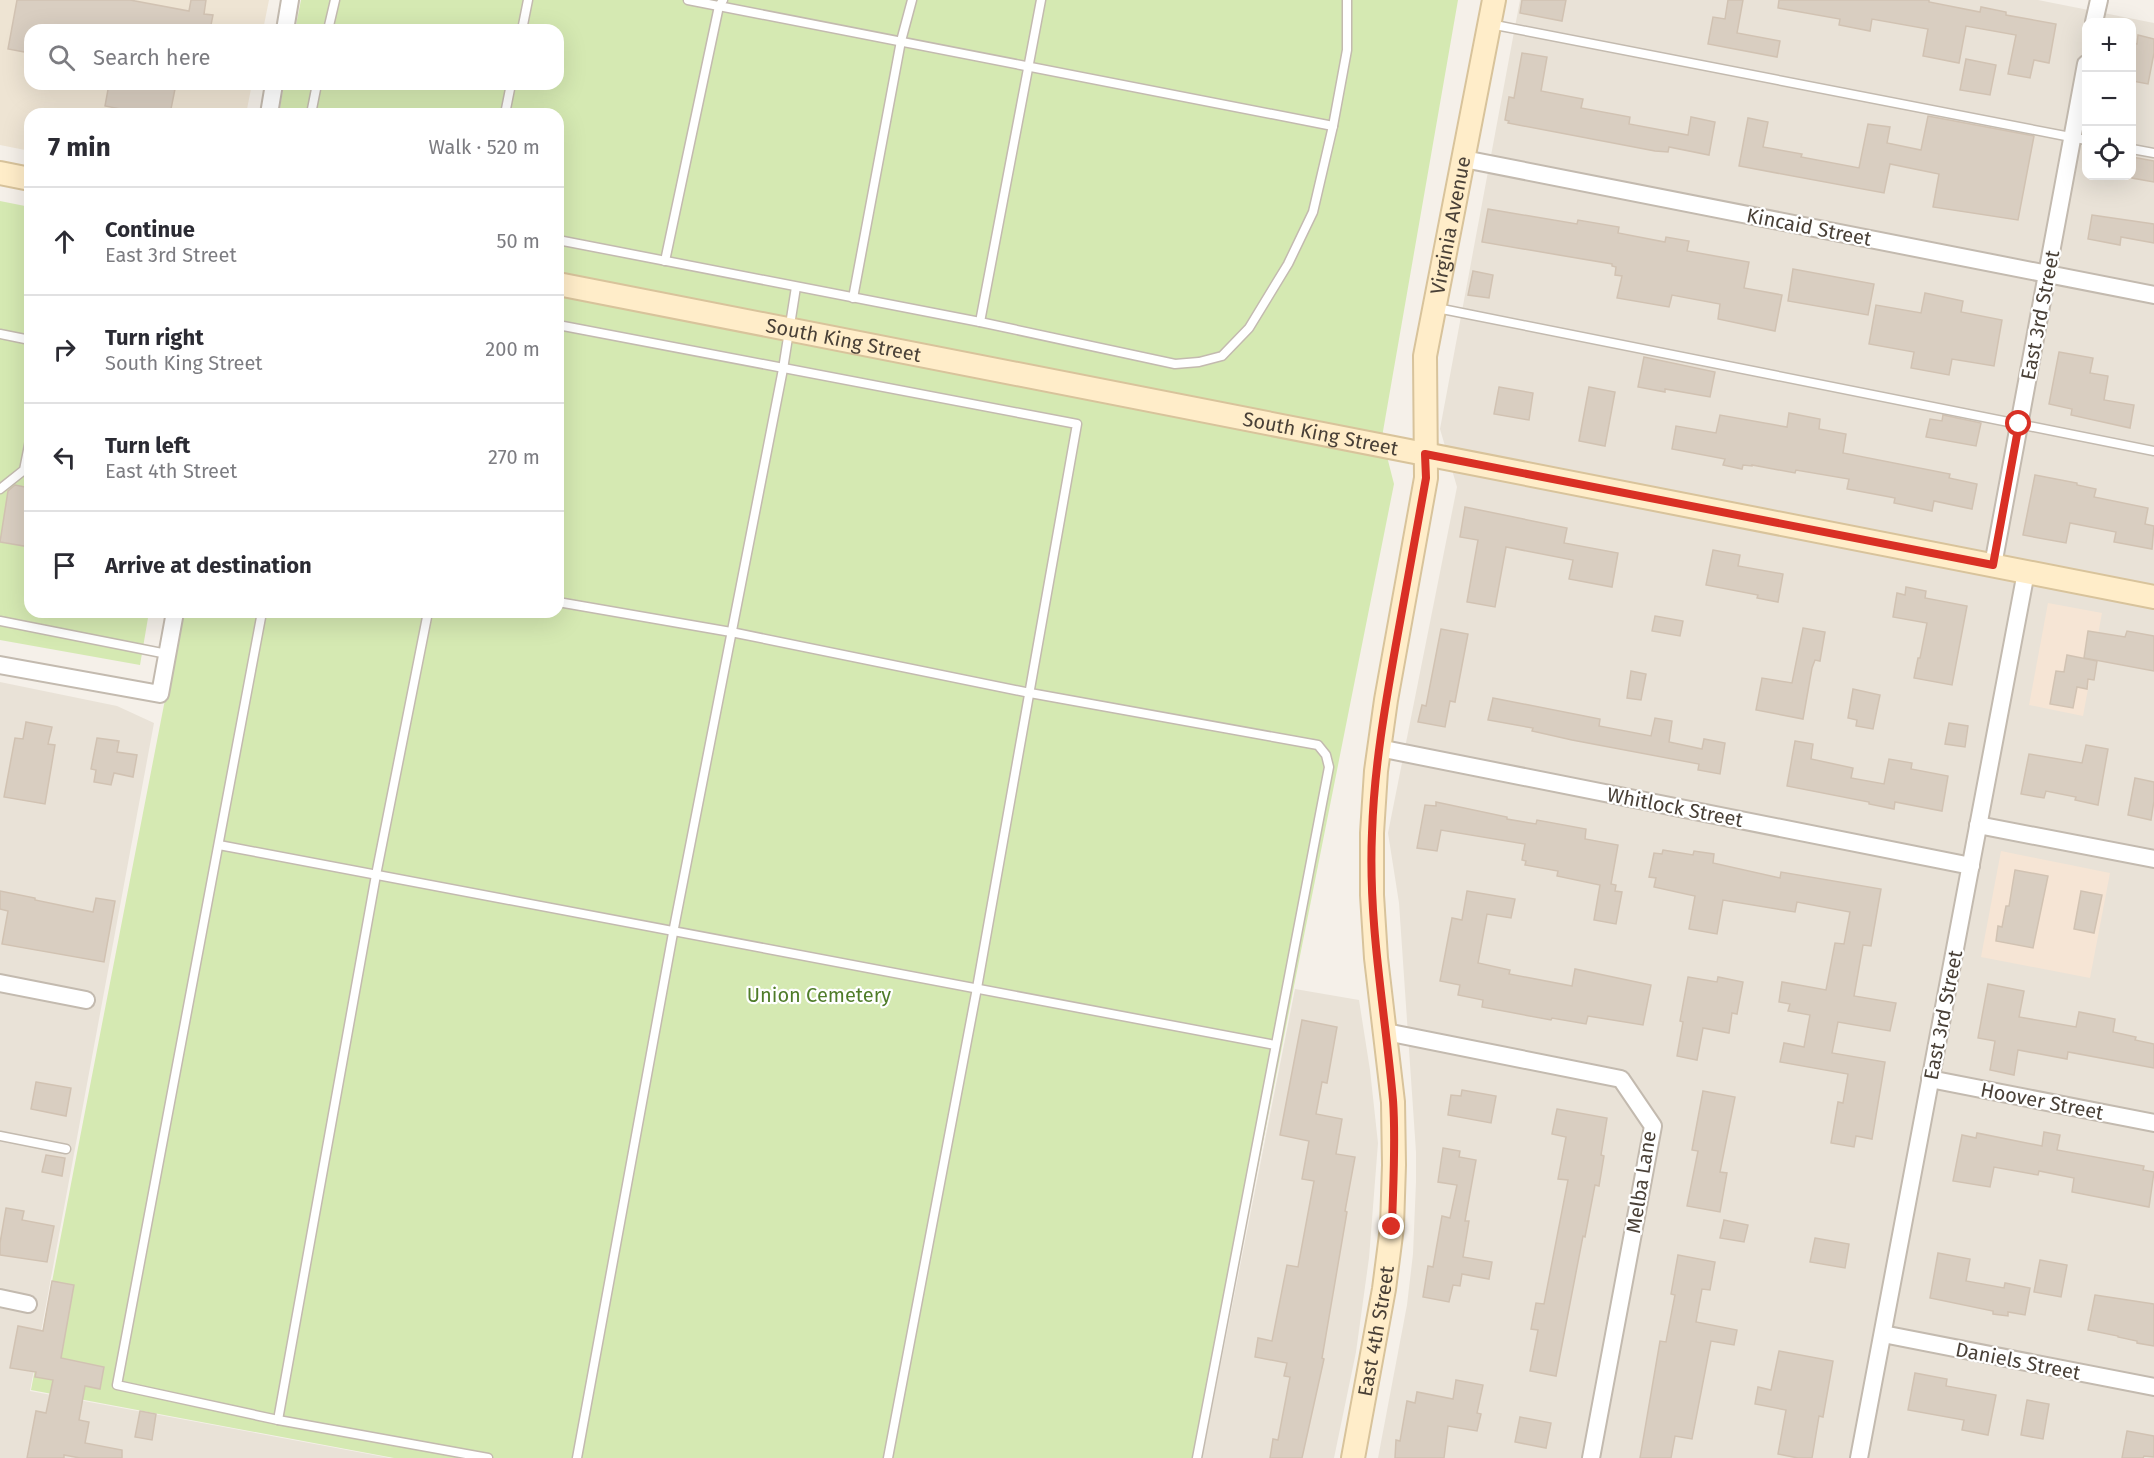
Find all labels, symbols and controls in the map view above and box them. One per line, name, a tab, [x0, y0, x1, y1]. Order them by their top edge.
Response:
map controls	[2082, 18, 2136, 180]
button: +	[2082, 18, 2136, 72]
search box	[24, 24, 564, 90]
icon: search	[45, 41, 78, 74]
text: Search here	[93, 44, 211, 71]
button: −	[2082, 72, 2136, 126]
button: locate	[2082, 126, 2136, 180]
text: 7 min	[48, 132, 111, 163]
text: Walk · 520 m	[429, 135, 540, 159]
street label: Virginia Avenue	[1425, 154, 1475, 296]
street label: Kincaid Street	[1745, 203, 1874, 251]
text: Continue	[105, 216, 195, 243]
icon: ahead	[48, 225, 81, 258]
text: 50 m	[496, 229, 540, 253]
text: East 3rd Street	[105, 243, 237, 267]
street label: East 3rd Street	[2016, 247, 2064, 382]
street label: South King Street	[764, 313, 924, 367]
text: Turn right	[105, 324, 204, 351]
icon: right	[48, 333, 81, 366]
text: 200 m	[485, 337, 540, 361]
text: South King Street	[105, 351, 263, 375]
street label: South King Street	[1241, 407, 1401, 461]
route start	[2005, 410, 2031, 436]
text: Turn left	[105, 432, 190, 459]
icon: left	[48, 441, 81, 474]
text: 270 m	[488, 445, 540, 469]
text: East 4th Street	[105, 459, 237, 483]
icon: arrive	[48, 549, 81, 582]
text: Arrive at destination	[105, 552, 312, 579]
street label: Whitlock Street	[1605, 782, 1746, 832]
street label: East 3rd Street	[1919, 947, 1967, 1082]
park label: Union Cemetery	[747, 983, 891, 1007]
street label: Hoover Street	[1978, 1077, 2106, 1125]
street label: Melba Lane	[1621, 1129, 1661, 1235]
route end	[1378, 1213, 1404, 1239]
street label: East 4th Street	[1353, 1264, 1399, 1398]
street label: Daniels Street	[1954, 1337, 2083, 1385]

